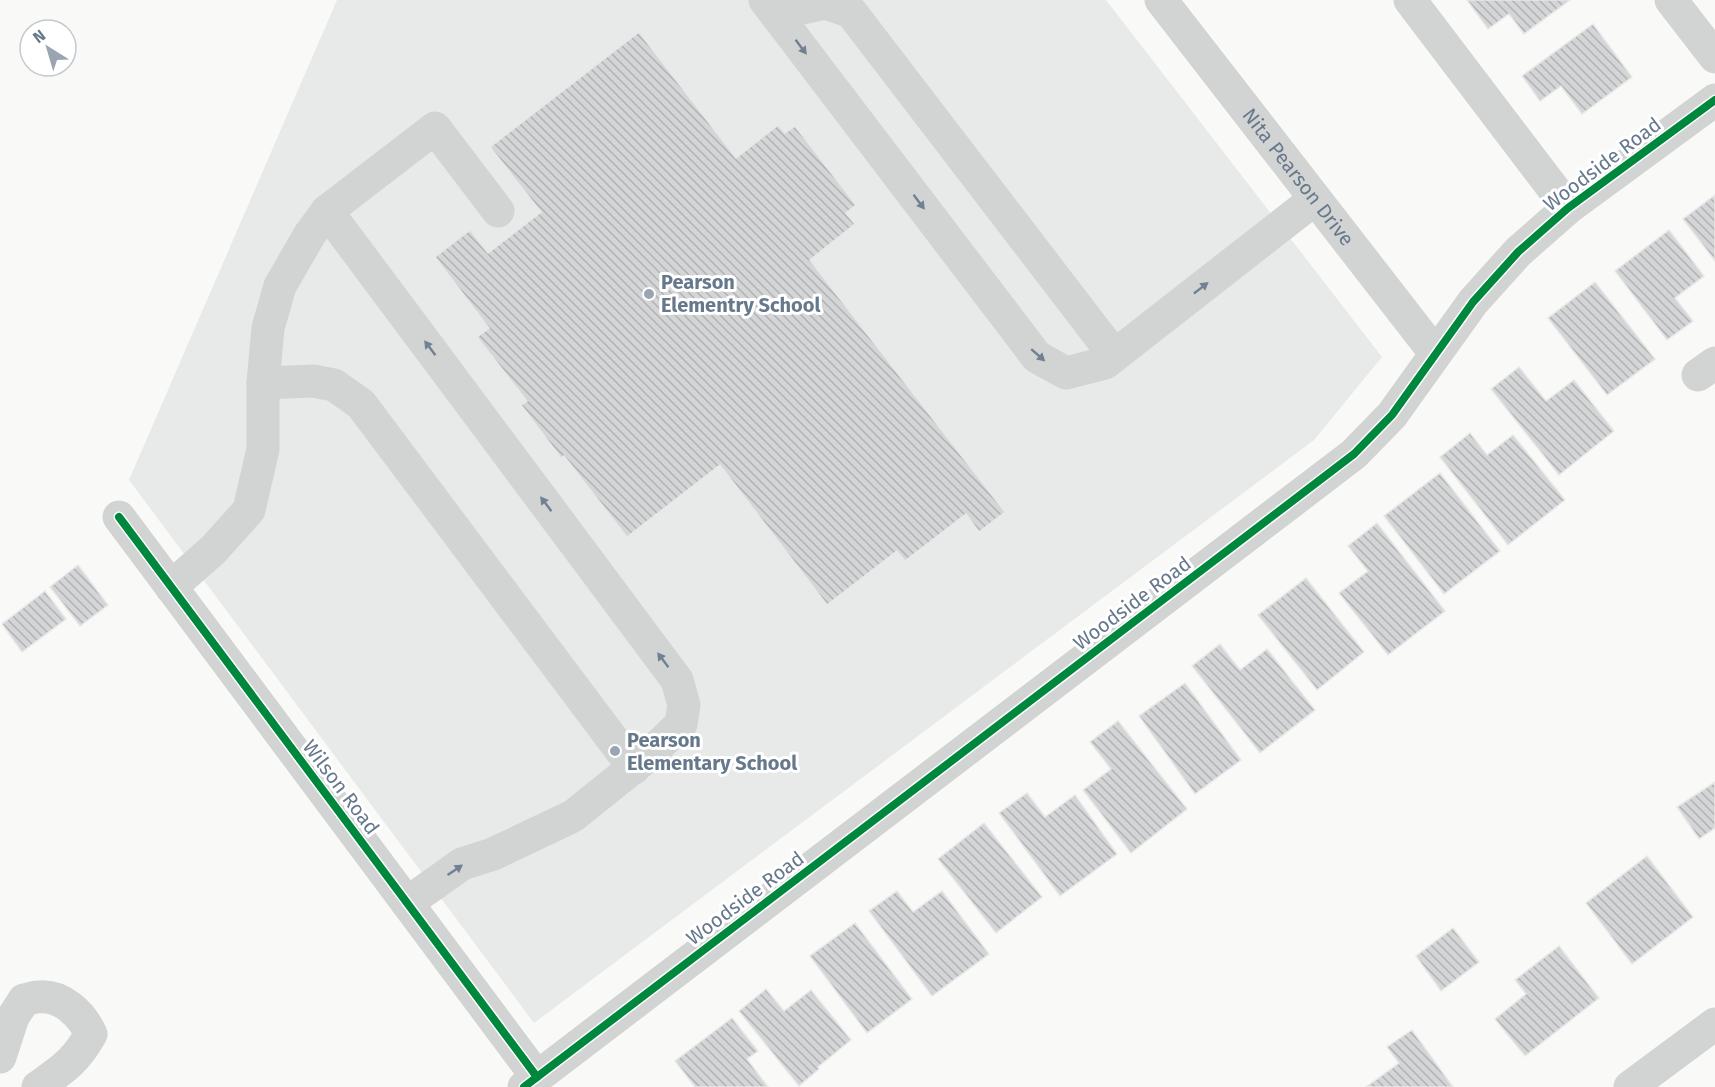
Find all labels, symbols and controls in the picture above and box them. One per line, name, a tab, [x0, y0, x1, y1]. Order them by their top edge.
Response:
north arrow	[18, 18, 78, 78]
text: N	[29, 26, 49, 47]
one-way arrow	[794, 39, 806, 54]
street label: Nita Pearson Drive	[1237, 103, 1359, 251]
street label: Woodside Road	[1539, 112, 1665, 216]
one-way arrow	[913, 193, 925, 209]
place label: Pearson Elementry School	[661, 270, 820, 317]
one-way arrow	[1193, 282, 1209, 294]
marker: Pearson Elementry School	[642, 287, 656, 301]
one-way arrow	[424, 340, 436, 355]
one-way arrow	[1031, 348, 1046, 362]
one-way arrow	[540, 497, 552, 513]
street label: Woodside Road	[1069, 551, 1195, 655]
one-way arrow	[657, 653, 669, 669]
place label: Pearson Elementary School	[627, 728, 797, 775]
street label: Wilson Road	[298, 735, 384, 839]
marker: Pearson Elementary School	[608, 744, 622, 758]
street label: Woodside Road	[682, 846, 808, 950]
one-way arrow	[446, 864, 463, 875]

